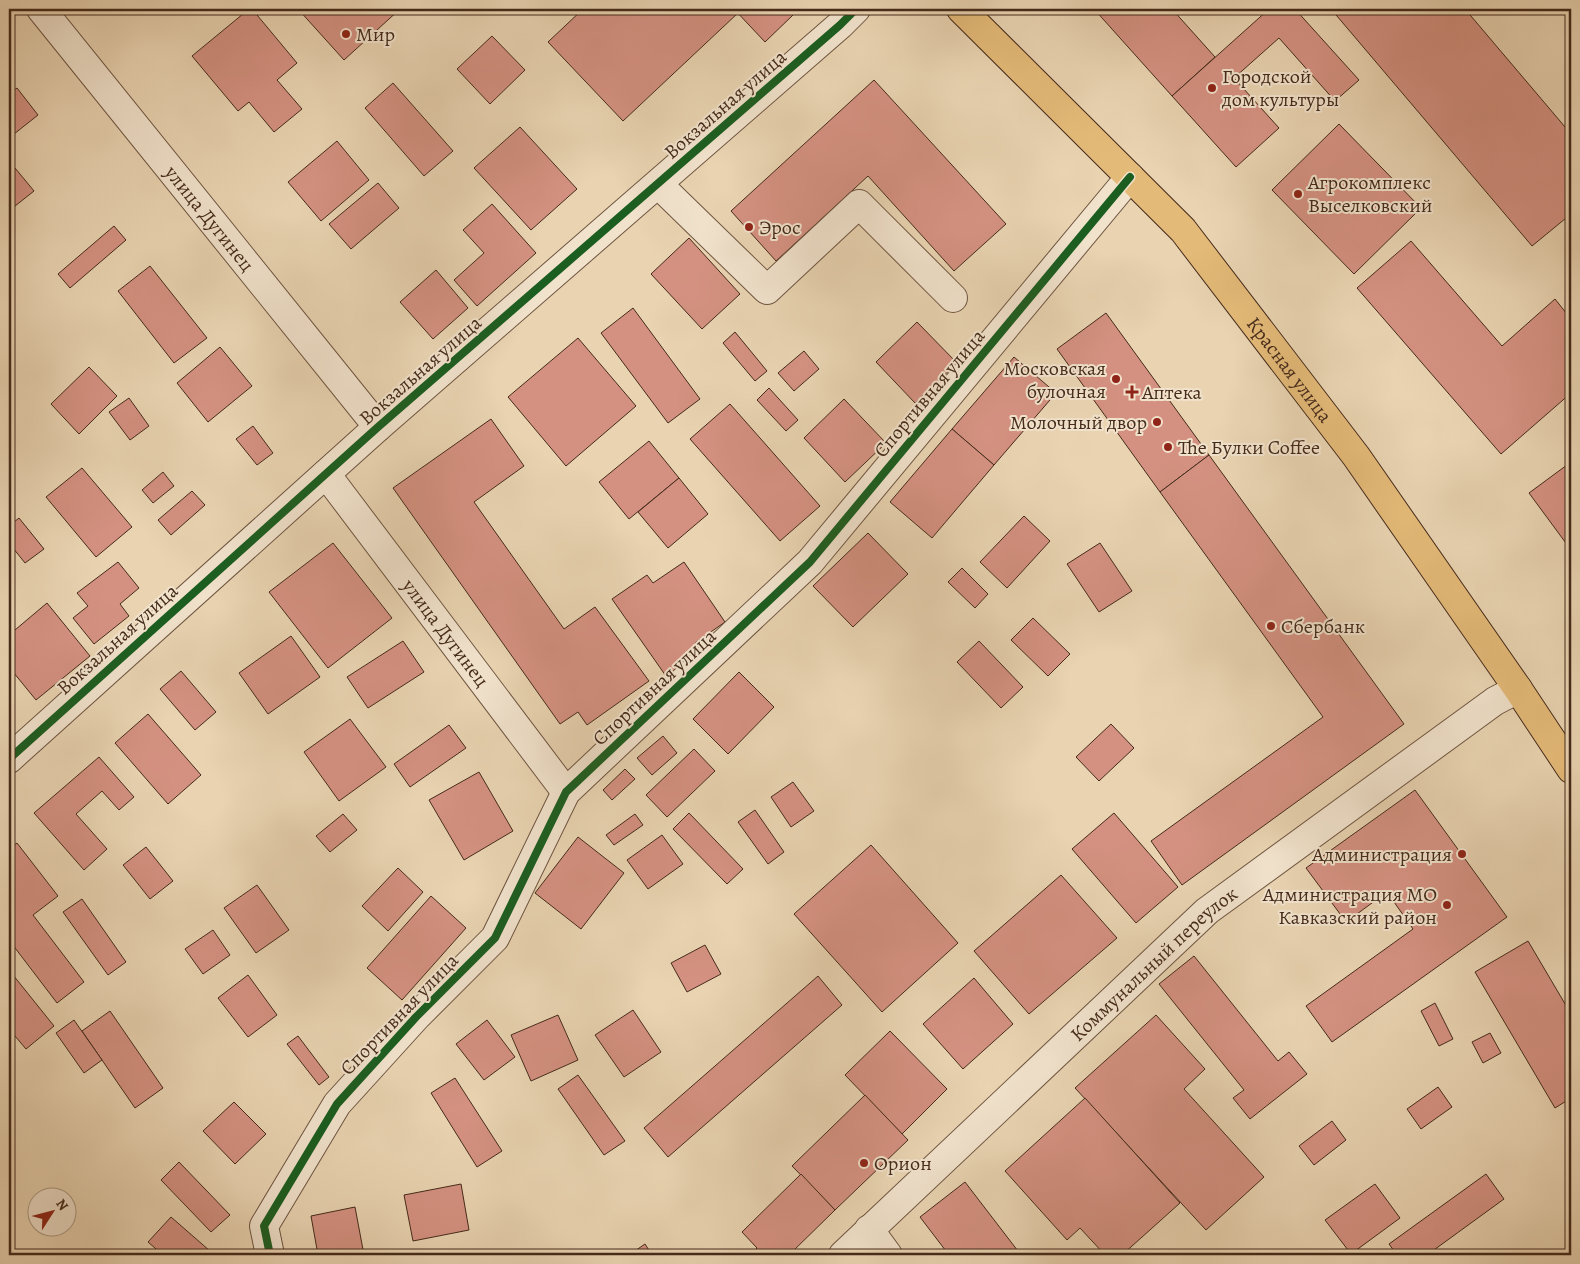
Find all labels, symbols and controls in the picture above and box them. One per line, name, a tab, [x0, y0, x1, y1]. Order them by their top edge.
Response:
place label: Мир	[356, 21, 395, 48]
marker: Мир	[340, 28, 352, 40]
street label: Вокзальная улица	[658, 43, 793, 165]
place label: Городской дом культуры	[1221, 63, 1339, 113]
marker: Городской дом культуры	[1206, 82, 1218, 94]
street label: улица Дугинец	[158, 159, 260, 277]
place label: Агрокомплекс Выселковский	[1307, 169, 1433, 219]
marker: Агрокомплекс Выселковский	[1292, 188, 1304, 200]
place label: Эрос	[759, 214, 801, 241]
marker: Эрос	[743, 221, 755, 233]
street label: Вокзальная улица	[353, 309, 488, 431]
street label: Красная улица	[1240, 311, 1339, 429]
street label: Спортивная улица	[868, 323, 992, 463]
place label: Московская булочная	[1004, 355, 1106, 405]
marker: Московская булочная	[1110, 373, 1122, 385]
place label: Аптека	[1141, 379, 1203, 406]
marker: Аптека	[1126, 386, 1138, 398]
place label: Молочный двор	[1010, 409, 1147, 436]
marker: Молочный двор	[1151, 416, 1163, 428]
place label: The Булки Coffee	[1178, 434, 1320, 461]
marker: The Булки Coffee	[1162, 441, 1174, 453]
street label: улица Дугинец	[395, 573, 495, 693]
street label: Вокзальная улица	[51, 577, 184, 701]
place label: Сбербанк	[1281, 613, 1365, 640]
marker: Сбербанк	[1265, 620, 1277, 632]
street label: Спортивная улица	[587, 622, 723, 752]
place label: Администрация	[1311, 841, 1452, 868]
marker: Администрация	[1456, 848, 1468, 860]
street label: Коммунальный переулок	[1064, 880, 1243, 1047]
place label: Администрация МО Кавказский район	[1262, 881, 1437, 931]
marker: Администрация МО Кавказский район	[1441, 899, 1453, 911]
street label: Спортивная улица	[334, 947, 465, 1081]
place label: Орион	[874, 1150, 932, 1177]
marker: Орион	[858, 1157, 870, 1169]
north arrow	[28, 1186, 78, 1236]
text: N	[51, 1195, 73, 1214]

